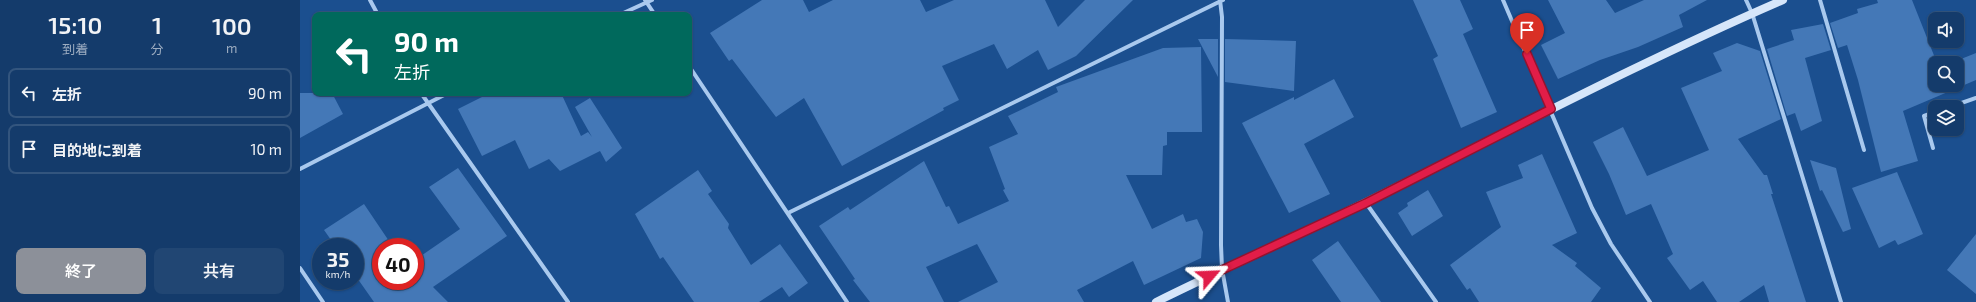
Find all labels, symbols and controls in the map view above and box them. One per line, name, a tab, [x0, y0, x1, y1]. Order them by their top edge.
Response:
text: 15:10	[48, 10, 102, 39]
text: 1	[152, 10, 162, 39]
text: 100	[212, 11, 252, 40]
map controls	[1928, 12, 1964, 136]
button: sound	[1928, 12, 1964, 48]
pin	[1510, 13, 1544, 54]
icon: arrive	[1516, 19, 1538, 41]
text: 90 m	[394, 24, 459, 58]
icon: left	[328, 28, 380, 80]
text: m	[226, 40, 237, 56]
text: 到着	[62, 41, 88, 57]
text: 分	[151, 41, 164, 57]
button: search	[1928, 56, 1964, 92]
text: 左折	[394, 61, 430, 83]
icon: left	[18, 82, 40, 104]
text: 90 m	[248, 84, 282, 102]
text: 左折	[52, 85, 82, 103]
button: layers	[1928, 100, 1964, 136]
icon: arrive	[18, 138, 40, 160]
text: 10 m	[250, 140, 282, 158]
text: 目的地に到着	[52, 141, 142, 159]
speed limit sign: 40	[372, 238, 424, 290]
text: 35	[327, 247, 349, 271]
button: 終了	[16, 248, 146, 294]
button: 共有	[154, 248, 284, 294]
position arrow	[1188, 255, 1230, 297]
text: km/h	[326, 268, 350, 280]

